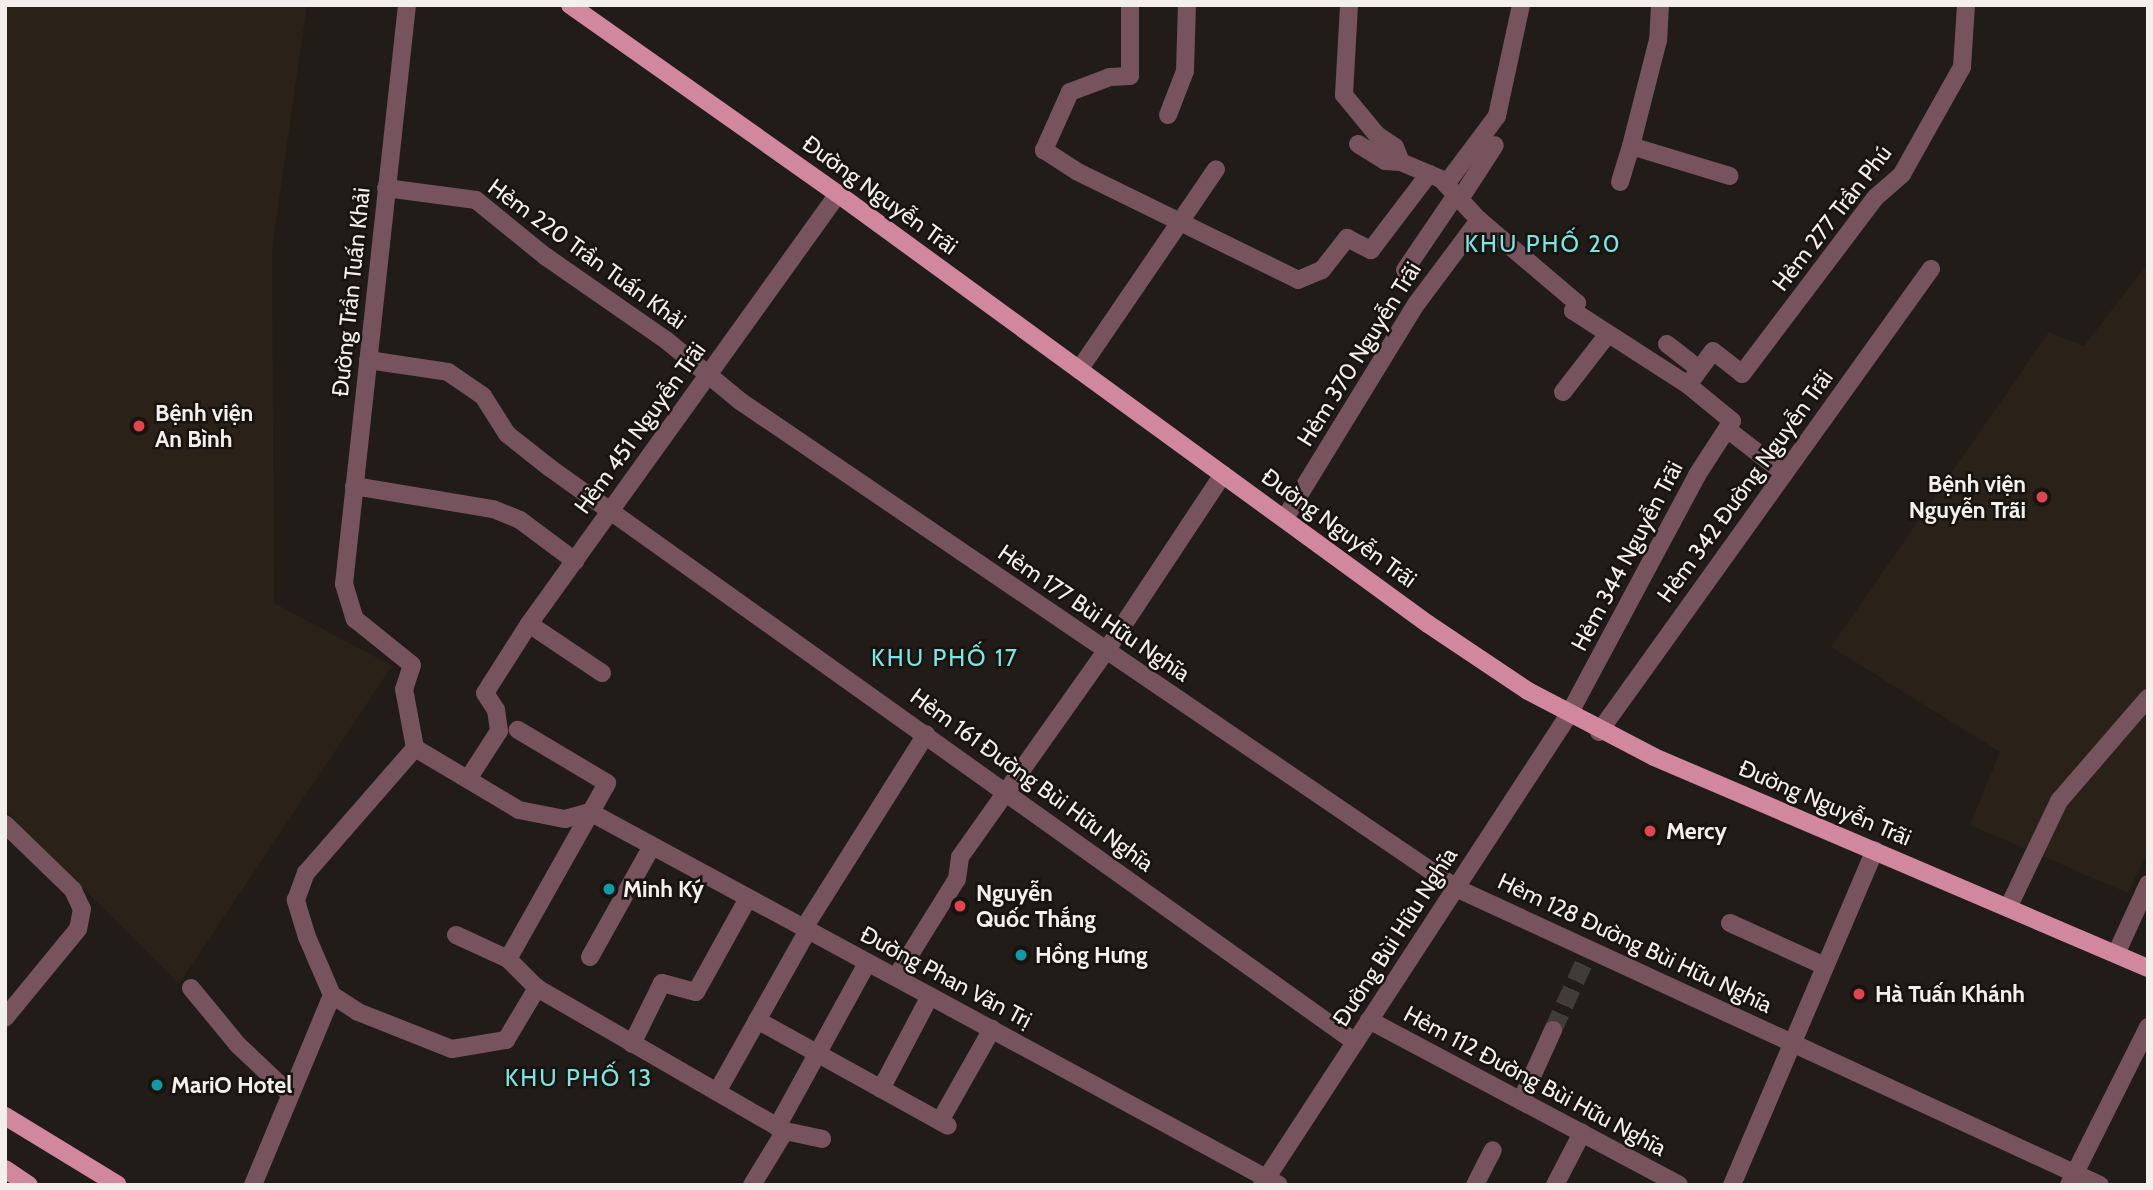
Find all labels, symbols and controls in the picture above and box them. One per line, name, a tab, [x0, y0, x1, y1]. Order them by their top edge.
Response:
street label: Đường Nguyễn Trãi	[797, 130, 963, 260]
street label: Hẻm 277 Trần Phú	[1767, 140, 1897, 296]
street label: Hẻm 220 Trần Tuấn Khải	[483, 173, 691, 335]
street label: Đường Trần Tuấn Khải	[326, 186, 376, 398]
district label: KHU PHỐ 20	[1466, 230, 1620, 258]
street label: Hẻm 370 Nguyễn Trãi	[1291, 257, 1427, 451]
street label: Hẻm 451 Nguyễn Trãi	[569, 337, 711, 519]
street label: Hẻm 342 Đường Nguyễn Trãi	[1651, 364, 1839, 608]
place label: Bệnh viện An Bình	[155, 399, 253, 453]
marker: Bệnh viện An Bình	[129, 416, 149, 436]
street label: Hẻm 344 Nguyễn Trãi	[1565, 456, 1689, 656]
street label: Đường Nguyễn Trãi	[1256, 463, 1422, 593]
place label: Bệnh viện Nguyễn Trãi	[1909, 470, 2026, 524]
marker: Bệnh viện Nguyễn Trãi	[2032, 487, 2052, 507]
street label: Hẻm 177 Bùi Hữu Nghĩa	[993, 539, 1195, 687]
district label: KHU PHỐ 17	[872, 644, 1018, 672]
street label: Hẻm 161 Đường Bùi Hữu Nghĩa	[905, 683, 1159, 877]
street label: Đường Nguyễn Trãi	[1735, 754, 1915, 852]
place label: Mercy	[1666, 817, 1727, 845]
marker: Mercy	[1640, 821, 1660, 841]
street label: Đường Bùi Hữu Nghĩa	[1327, 842, 1463, 1032]
street label: Hẻm 128 Đường Bùi Hữu Nghĩa	[1494, 867, 1776, 1019]
place label: Minh Ký	[623, 875, 704, 903]
place label: Nguyễn Quốc Thắng	[976, 879, 1096, 933]
marker: Minh Ký	[601, 881, 617, 897]
marker: Nguyễn Quốc Thắng	[950, 896, 970, 916]
street label: Đường Phan Văn Trị	[856, 920, 1036, 1034]
place label: Hồng Hưng	[1035, 941, 1147, 969]
marker: Hồng Hưng	[1013, 947, 1029, 963]
place label: Hà Tuấn Khánh	[1875, 980, 2025, 1008]
marker: Hà Tuấn Khánh	[1849, 984, 1869, 1004]
street label: Hẻm 112 Đường Bùi Hữu Nghĩa	[1399, 1000, 1671, 1162]
district label: KHU PHỐ 13	[506, 1064, 652, 1092]
place label: MariO Hotel	[171, 1071, 292, 1099]
marker: MariO Hotel	[149, 1077, 165, 1093]

